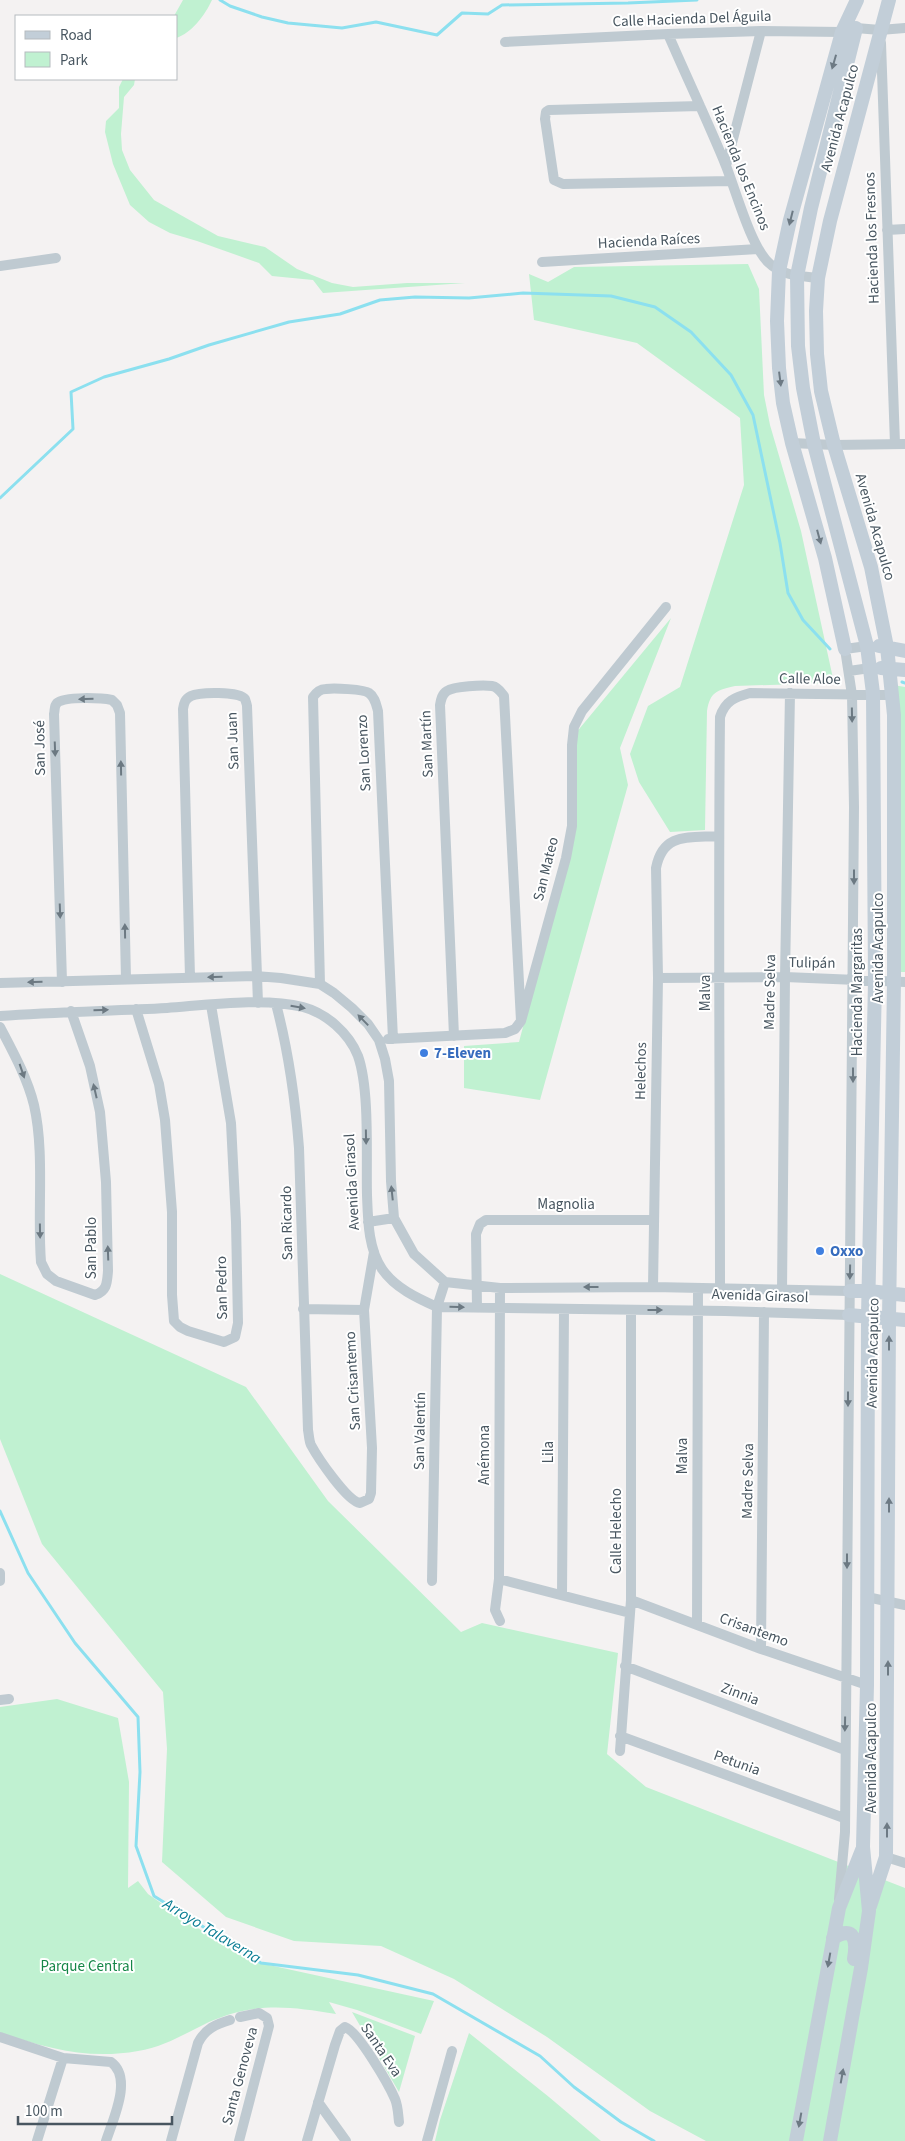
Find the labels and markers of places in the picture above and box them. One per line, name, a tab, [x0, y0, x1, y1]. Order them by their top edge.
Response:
place label: 7-Eleven	[434, 1043, 491, 1064]
marker: 7-Eleven	[418, 1047, 430, 1059]
place label: Oxxo	[830, 1241, 863, 1262]
marker: Oxxo	[814, 1245, 826, 1257]

